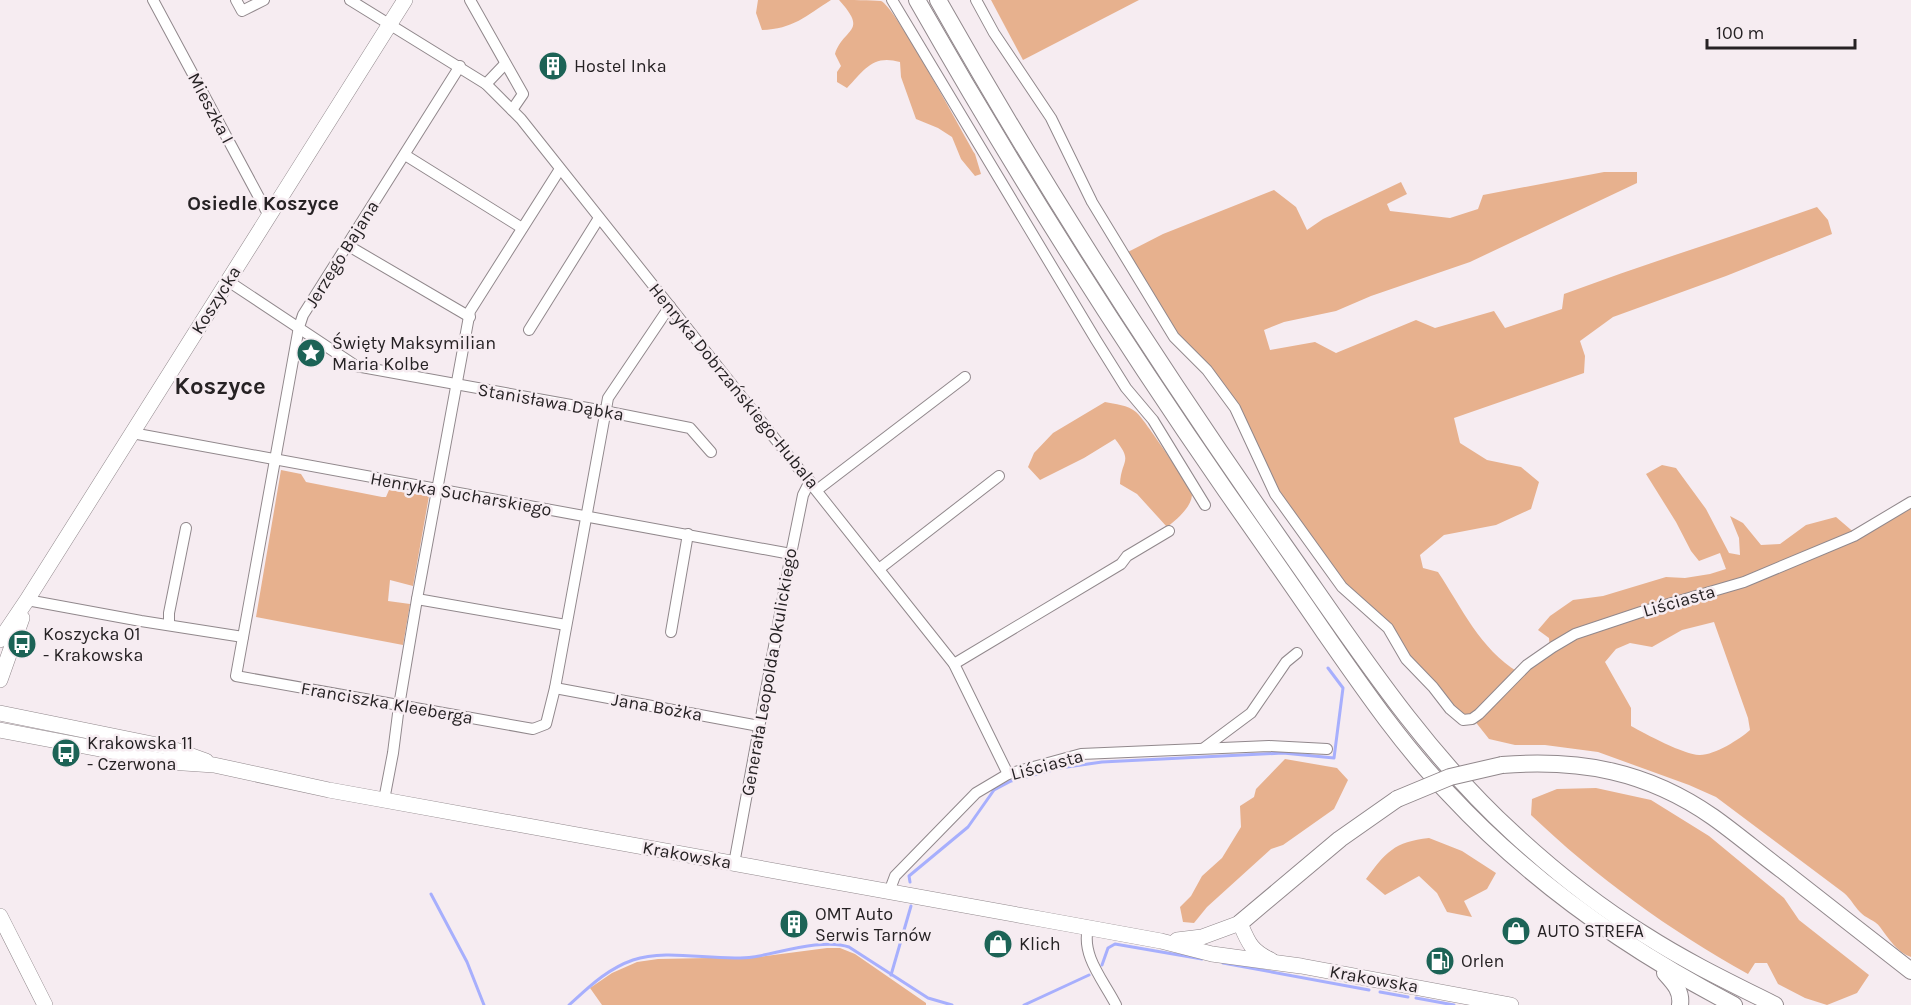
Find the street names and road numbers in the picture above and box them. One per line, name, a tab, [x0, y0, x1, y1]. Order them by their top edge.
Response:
street label: Mieszka I	[183, 69, 239, 147]
street label: Jerzego Bajana	[300, 196, 384, 312]
street label: Koszycka	[186, 262, 246, 338]
street label: Henryka Dobrzańskiego-Hubala	[644, 279, 824, 493]
street label: Stanisława Dąbka	[476, 378, 626, 426]
street label: Henryka Sucharskiego	[369, 467, 553, 521]
street label: Generała Leopolda Okulickiego	[736, 546, 802, 798]
street label: Liściasta	[1640, 580, 1718, 622]
street label: Franciszka Kleeberga	[299, 677, 475, 729]
street label: Jana Bożka	[610, 688, 704, 726]
street label: Liściasta	[1008, 745, 1086, 785]
street label: Krakowska	[641, 836, 733, 874]
street label: Krakowska	[1328, 960, 1420, 998]

